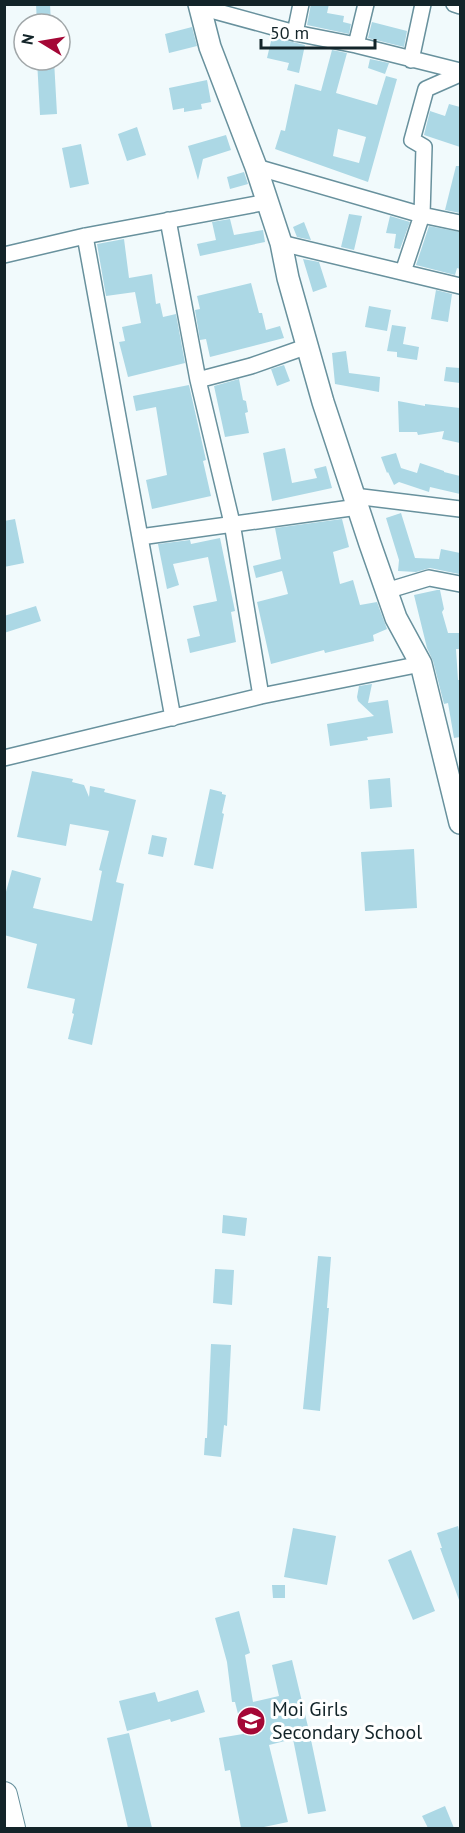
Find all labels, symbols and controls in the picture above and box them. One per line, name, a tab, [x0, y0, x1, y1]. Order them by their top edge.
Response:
north arrow	[12, 12, 72, 72]
scale bar	[261, 12, 375, 50]
text: 50 m	[270, 21, 309, 44]
text: N	[16, 32, 38, 46]
place label: Moi Girls Secondary School	[272, 1696, 422, 1745]
school or university icon: Moi Girls Secondary School	[235, 1705, 267, 1737]

